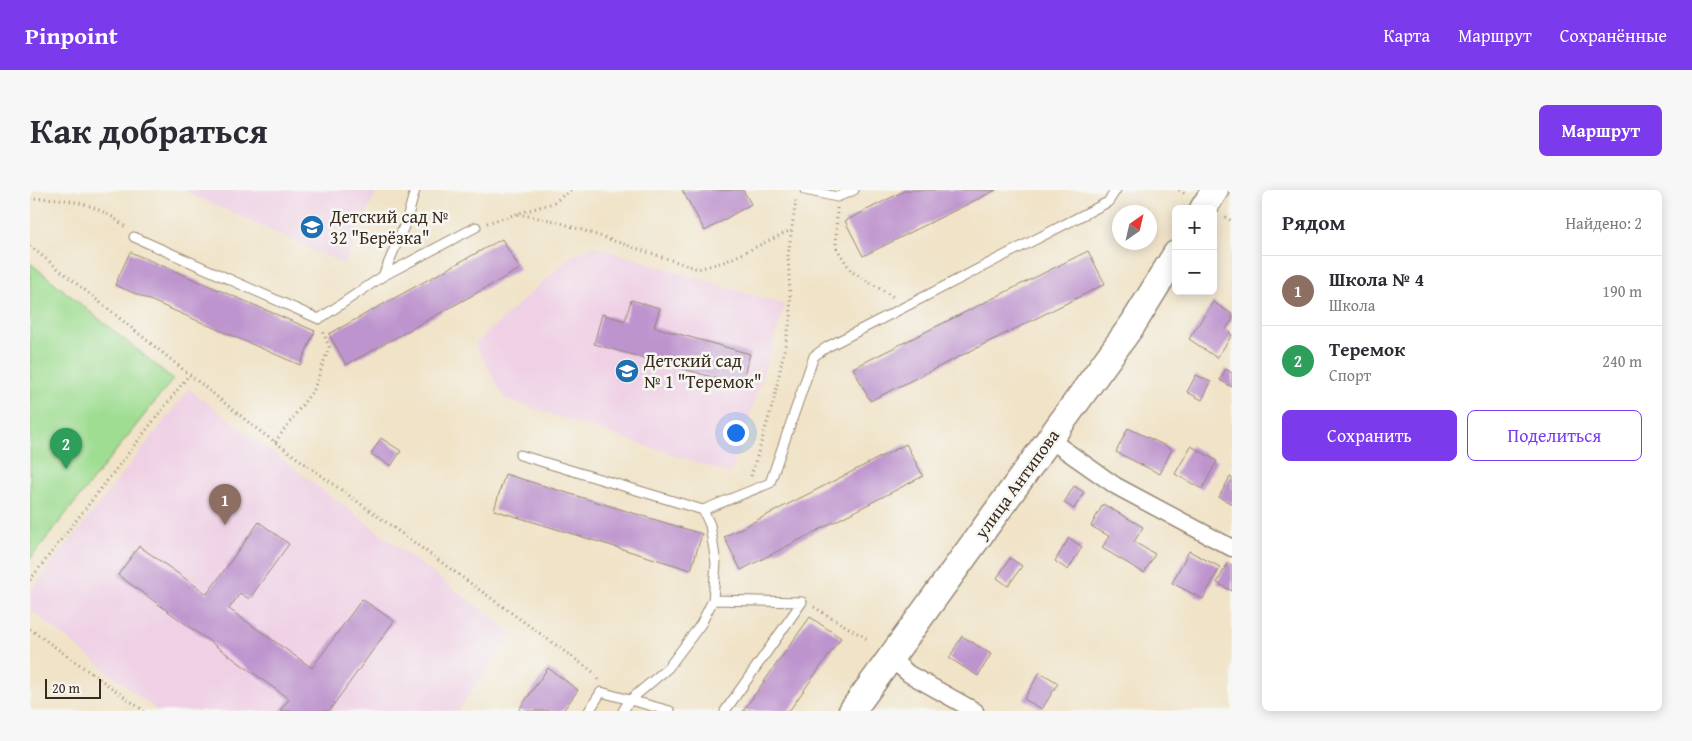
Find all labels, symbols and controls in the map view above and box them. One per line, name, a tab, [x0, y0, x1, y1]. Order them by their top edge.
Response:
text: Pinpoint	[25, 18, 118, 53]
text: Карта	[1384, 22, 1430, 49]
text: Маршрут	[1458, 22, 1532, 49]
text: Сохранённые	[1560, 22, 1667, 49]
text: Как добраться	[30, 105, 268, 156]
button: Маршрут	[1539, 105, 1662, 156]
place label: Детский сад № 32 "Берёзка"	[329, 203, 449, 251]
north arrow	[1112, 205, 1157, 250]
map controls	[1172, 205, 1217, 295]
button: +	[1172, 205, 1217, 250]
text: Рядом	[1282, 207, 1345, 238]
text: Найдено: 2	[1565, 211, 1642, 235]
school or university icon: Детский сад № 32 "Берёзка"	[299, 214, 325, 240]
button: −	[1172, 250, 1217, 295]
text: Школа № 4	[1329, 265, 1424, 293]
text: 1	[1294, 279, 1302, 303]
text: 190 m	[1602, 279, 1642, 303]
text: Школа	[1329, 293, 1375, 317]
text: Теремок	[1329, 335, 1405, 363]
place label: Детский сад № 1 "Теремок"	[643, 347, 762, 395]
text: 2	[1294, 349, 1302, 373]
text: 240 m	[1602, 349, 1642, 373]
school or university icon: Детский сад № 1 "Теремок"	[614, 358, 640, 384]
text: Спорт	[1329, 363, 1371, 387]
button: Сохранить	[1282, 410, 1457, 461]
button: Поделиться	[1467, 410, 1642, 461]
your location	[723, 420, 749, 446]
street label: улица Антипова	[967, 423, 1066, 545]
pin: 2	[50, 428, 82, 469]
pin: 1	[209, 484, 241, 525]
scale bar	[45, 676, 101, 699]
text: 20 m	[52, 678, 80, 698]

